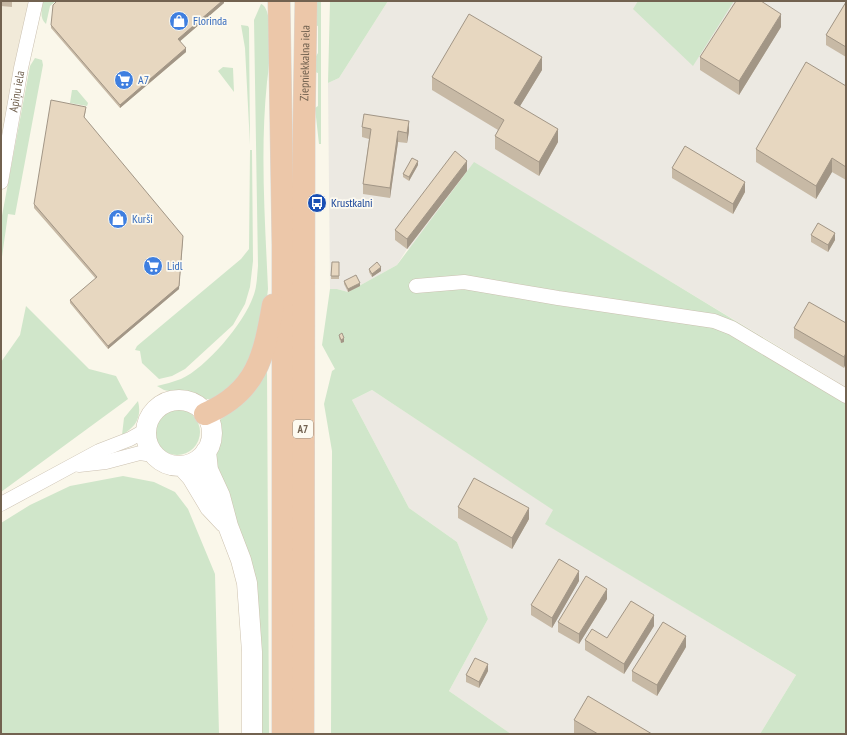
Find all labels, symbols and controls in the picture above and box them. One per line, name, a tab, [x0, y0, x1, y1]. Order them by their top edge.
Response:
shop icon: Florinda	[168, 10, 190, 32]
place label: Florinda	[193, 13, 227, 28]
street label: Ziepniekkalna iela	[296, 25, 313, 101]
street label: Apiņu iela	[5, 69, 27, 113]
supermarket icon: A7	[113, 69, 135, 91]
place label: A7	[138, 72, 149, 87]
bus stop icon: Krustkalni	[306, 192, 328, 214]
place label: Krustkalni	[331, 195, 373, 210]
shop icon: Kurši	[107, 208, 129, 230]
place label: Kurši	[132, 211, 153, 226]
supermarket icon: Lidl	[142, 255, 164, 277]
place label: Lidl	[167, 258, 183, 273]
road number: A7	[293, 420, 313, 438]

